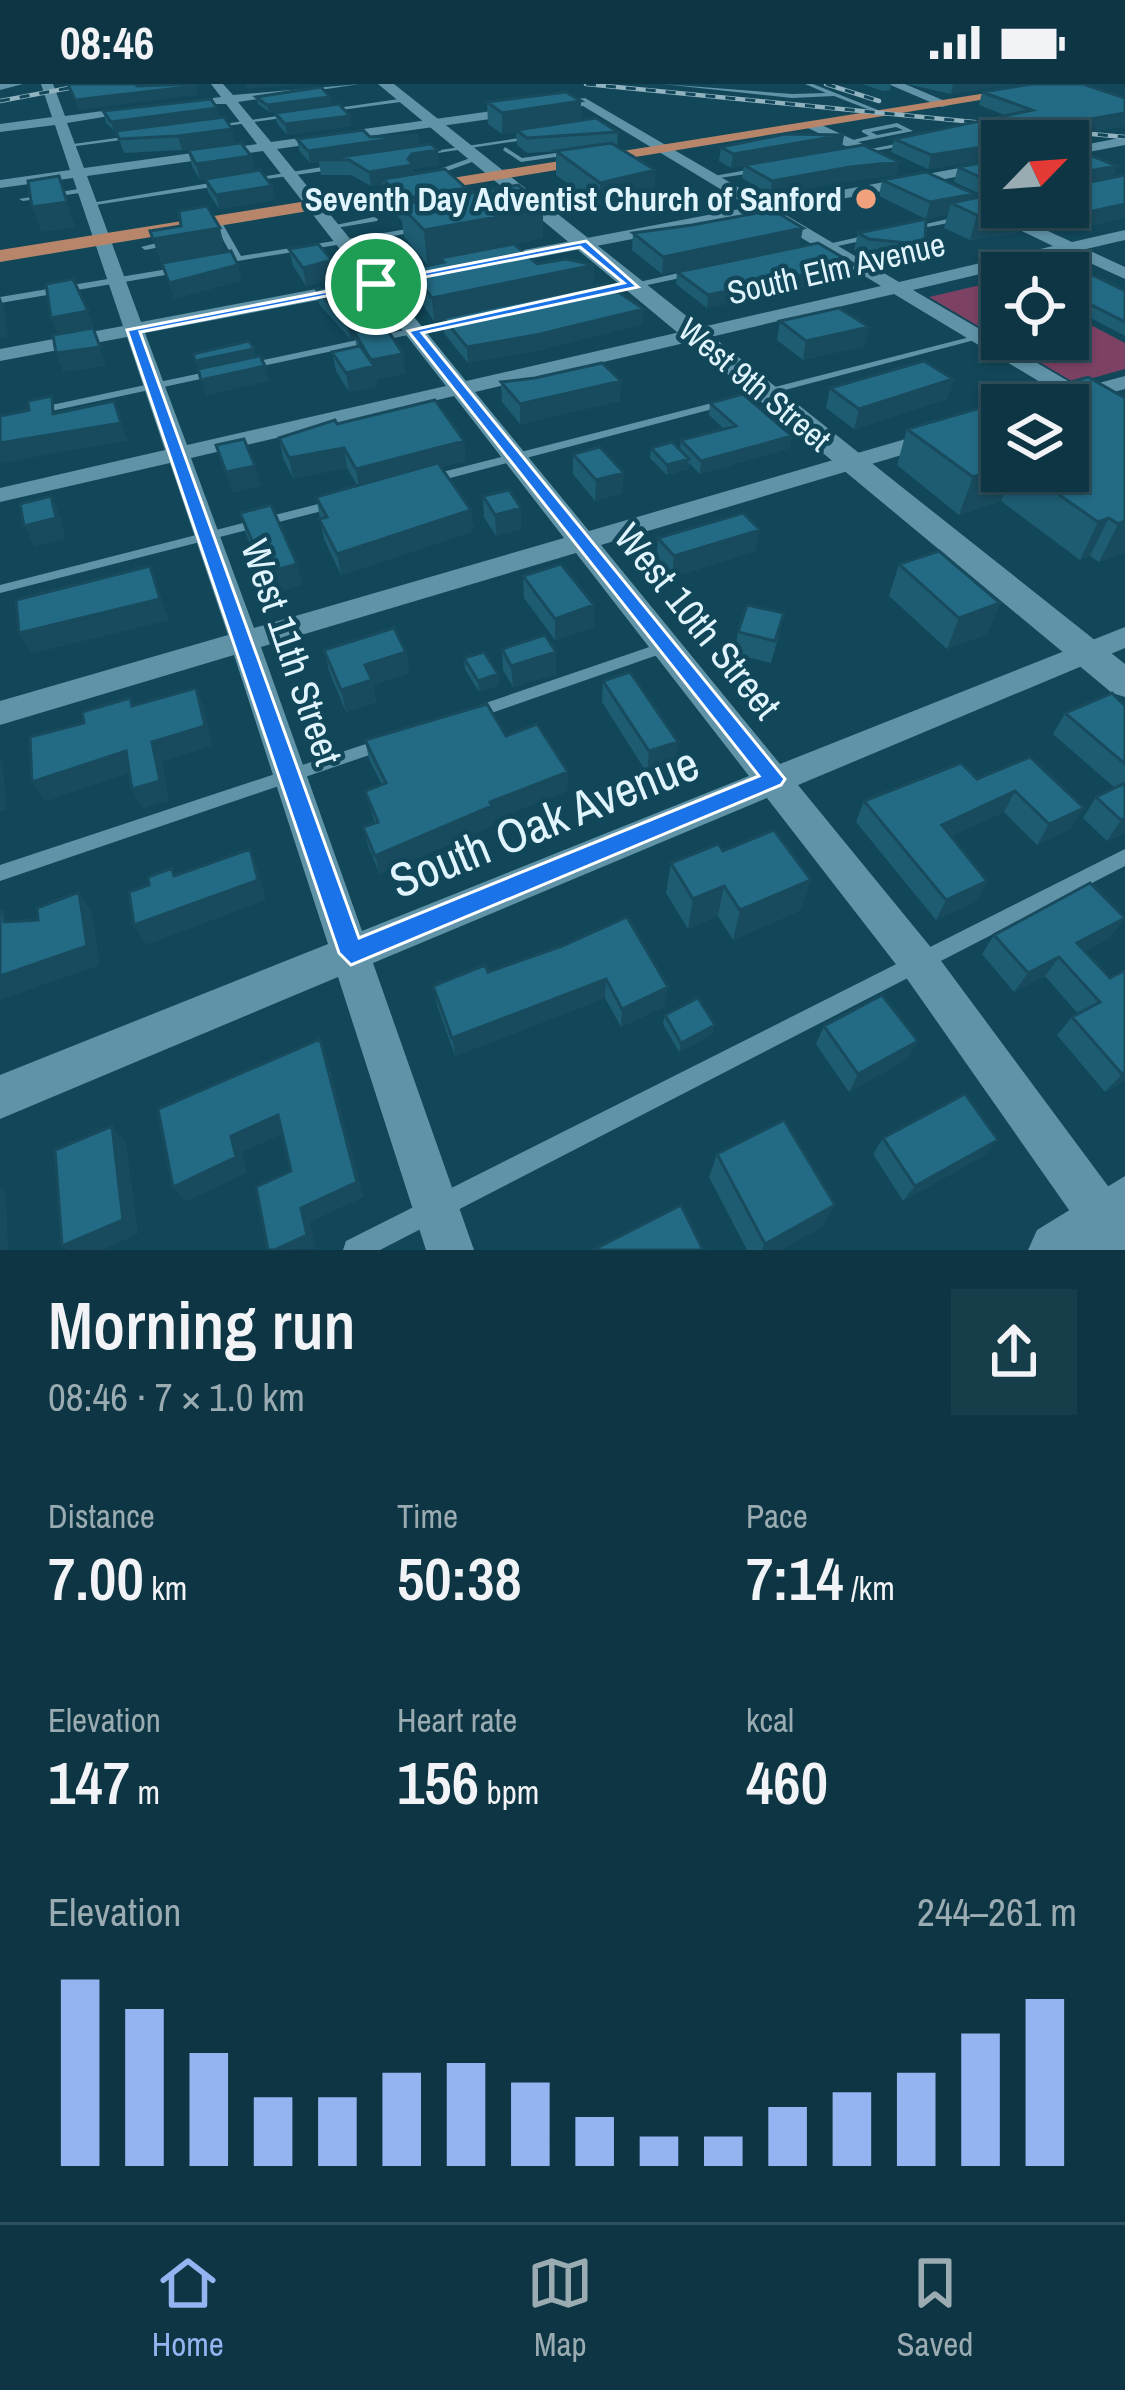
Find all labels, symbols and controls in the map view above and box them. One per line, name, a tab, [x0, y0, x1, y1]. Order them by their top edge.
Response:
text: 08:46	[60, 12, 154, 73]
north arrow	[981, 120, 1089, 228]
map controls	[981, 120, 1089, 492]
place label: Seventh Day Adventist Church of Sanford	[305, 177, 842, 221]
marker: Seventh Day Adventist Church of Sanford	[853, 186, 879, 212]
street label: South Elm Avenue	[723, 222, 949, 314]
pin	[325, 233, 427, 335]
icon: arrive	[343, 251, 409, 317]
button: locate	[981, 252, 1089, 360]
street label: West 9th Street	[670, 307, 840, 461]
button: layers	[981, 384, 1089, 492]
street label: West 10th Street	[603, 512, 793, 730]
street label: West 11th Street	[229, 532, 355, 772]
street label: South Oak Avenue	[380, 730, 708, 913]
text: Morning run	[48, 1281, 356, 1370]
button: share	[951, 1289, 1077, 1415]
text: 08:46 · 7 × 1.0 km	[48, 1371, 305, 1423]
text: Distance	[48, 1494, 155, 1538]
text: Time	[397, 1494, 458, 1538]
text: Pace	[746, 1494, 808, 1538]
text: 7.00	[48, 1538, 144, 1619]
text: 50:38	[397, 1538, 522, 1619]
text: 7:14	[746, 1538, 844, 1619]
text: km	[144, 1566, 187, 1610]
text: /km	[844, 1566, 895, 1610]
text: Elevation	[48, 1698, 161, 1742]
text: Heart rate	[397, 1698, 517, 1742]
text: kcal	[746, 1698, 794, 1742]
text: 147	[48, 1742, 130, 1823]
text: 156	[397, 1742, 479, 1823]
text: 460	[746, 1742, 828, 1823]
text: m	[130, 1770, 160, 1814]
text: bpm	[479, 1770, 539, 1814]
text: Elevation	[48, 1886, 181, 1938]
text: 244–261 m	[917, 1886, 1077, 1938]
tab: Home	[152, 2250, 224, 2366]
tab: Map	[527, 2250, 593, 2366]
tab: Saved	[897, 2250, 973, 2366]

